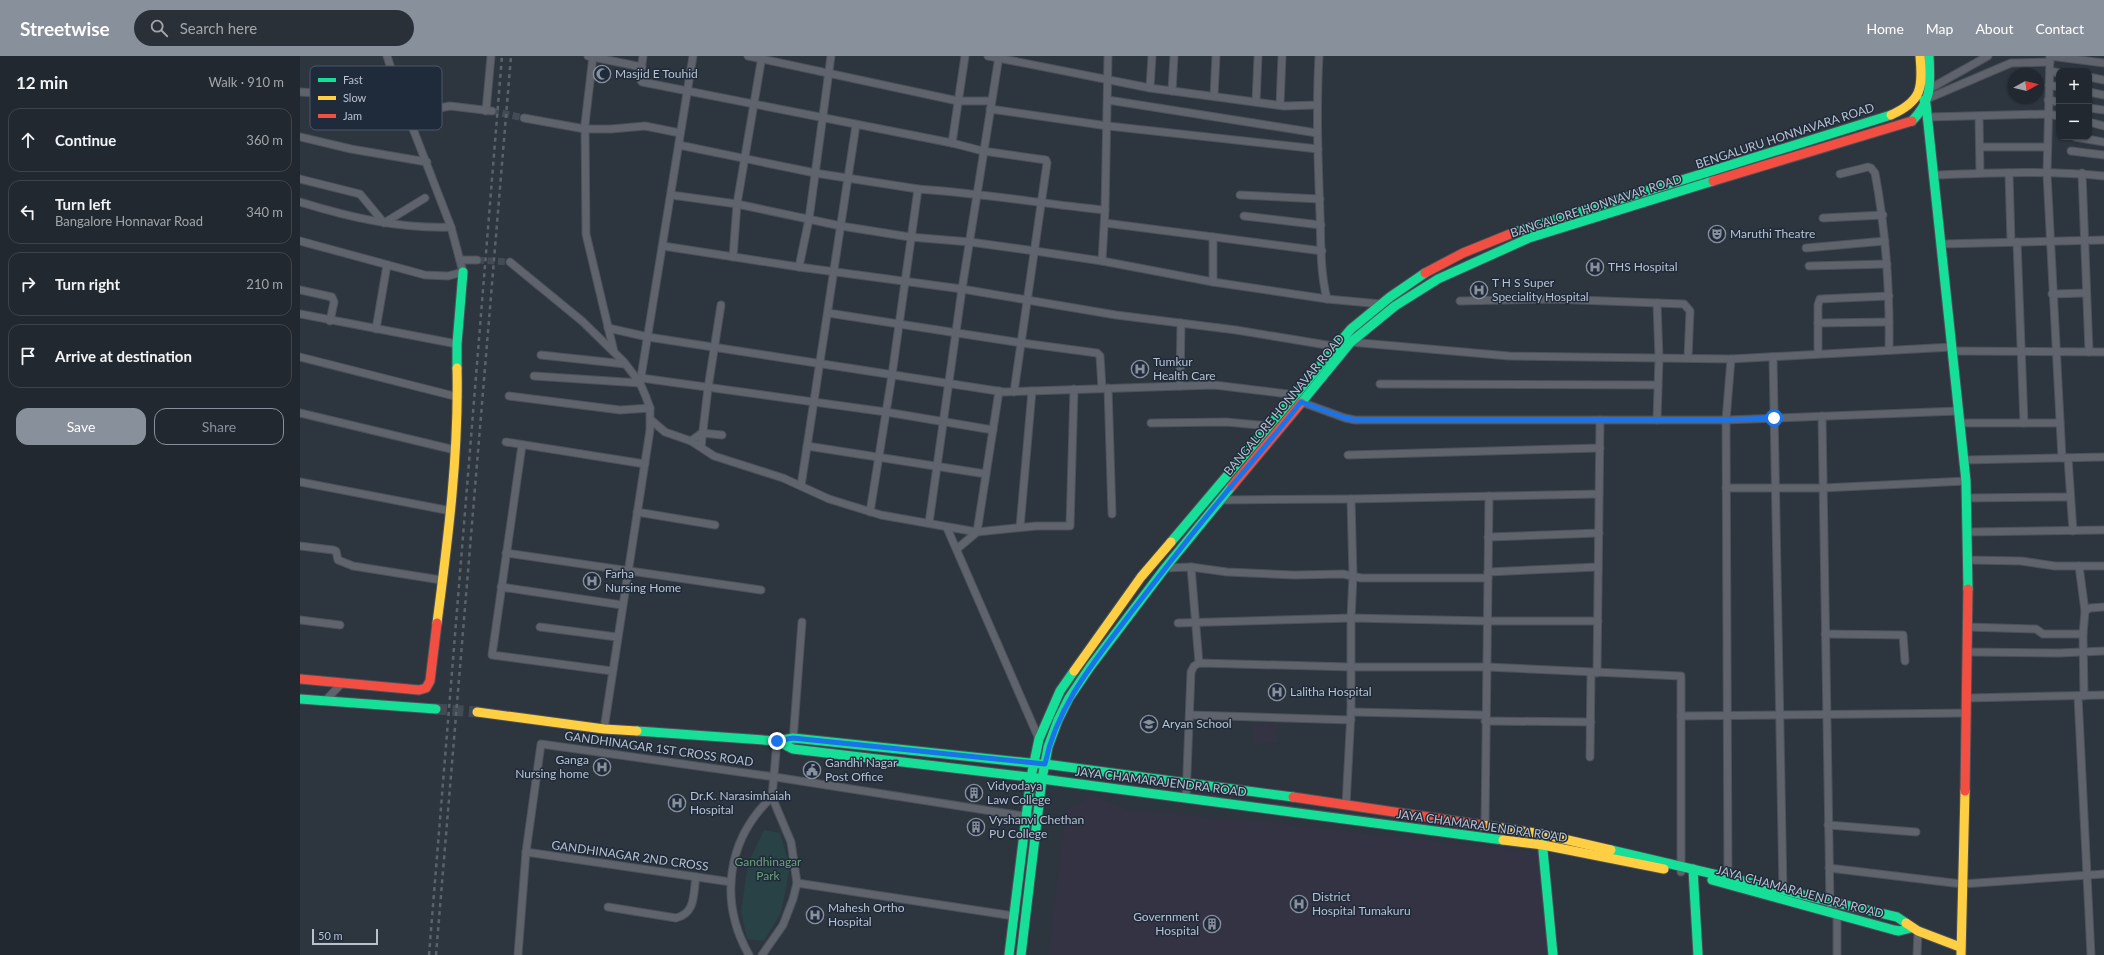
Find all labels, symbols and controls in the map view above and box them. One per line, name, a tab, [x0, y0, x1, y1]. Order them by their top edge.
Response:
search box	[134, 10, 414, 46]
text: Streetwise	[20, 17, 110, 40]
icon: search	[148, 17, 170, 39]
text: Search here	[180, 19, 257, 37]
text: Home	[1866, 20, 1904, 37]
text: Map	[1926, 20, 1953, 37]
text: About	[1975, 20, 2013, 37]
text: Contact	[2035, 20, 2084, 37]
mosque icon: Masjid E Touhid	[592, 64, 612, 84]
legend	[310, 66, 442, 130]
place label: Masjid E Touhid	[615, 66, 698, 81]
north arrow	[2008, 68, 2044, 104]
map controls	[2056, 68, 2092, 140]
button: +	[2056, 68, 2092, 104]
text: 12 min	[16, 72, 68, 93]
text: Fast	[343, 73, 363, 86]
text: Walk · 910 m	[208, 74, 284, 90]
text: Slow	[343, 91, 367, 104]
street label: BENGALURU HONNAVARA ROAD	[1693, 99, 1876, 172]
button: −	[2056, 104, 2092, 140]
text: Jam	[343, 109, 362, 122]
icon: ahead	[17, 129, 39, 151]
text: Continue	[55, 131, 116, 149]
text: 360 m	[246, 132, 283, 148]
street label: BANGALORE HONNAVAR ROAD	[1508, 171, 1683, 240]
text: Turn left	[55, 195, 111, 213]
icon: left	[17, 201, 39, 223]
text: 340 m	[246, 204, 283, 220]
text: Bangalore Honnavar Road	[55, 213, 203, 229]
theatre icon: Maruthi Theatre	[1707, 224, 1727, 244]
place label: Maruthi Theatre	[1730, 226, 1815, 241]
hospital icon: THS Hospital	[1585, 257, 1605, 277]
place label: THS Hospital	[1608, 259, 1678, 274]
icon: right	[17, 273, 39, 295]
text: Turn right	[55, 275, 120, 293]
place label: T H S Super Speciality Hospital	[1492, 275, 1589, 304]
text: 210 m	[246, 276, 283, 292]
hospital icon: T H S Super Speciality Hospital	[1469, 280, 1489, 300]
street label: BANGALORE HONNAVAR ROAD	[1220, 331, 1347, 478]
icon: arrive	[17, 345, 39, 367]
text: Arrive at destination	[55, 347, 192, 365]
place label: Tumkur Health Care	[1153, 354, 1216, 383]
hospital icon: Tumkur Health Care	[1130, 359, 1150, 379]
button: Save	[16, 408, 146, 445]
button: Share	[154, 408, 284, 445]
route start	[1765, 409, 1783, 427]
place label: Farha Nursing Home	[605, 566, 681, 595]
hospital icon: Farha Nursing Home	[582, 571, 602, 591]
hospital icon: Lalitha Hospital	[1267, 682, 1287, 702]
place label: Lalitha Hospital	[1290, 684, 1372, 699]
school or university icon: Aryan School	[1139, 714, 1159, 734]
place label: Aryan School	[1162, 716, 1232, 731]
street label: GANDHINAGAR 1ST CROSS ROAD	[564, 728, 754, 769]
route end	[768, 732, 786, 750]
place label: Ganga Nursing home	[515, 752, 589, 781]
place label: Gandhi Nagar Post Office	[825, 755, 898, 784]
hospital icon: Ganga Nursing home	[592, 757, 612, 777]
public building icon: Gandhi Nagar Post Office	[802, 760, 822, 780]
street label: JAYA CHAMARAJENDRA ROAD	[1075, 764, 1248, 799]
place label: Vidyodaya Law College	[987, 778, 1051, 807]
building icon: Vidyodaya Law College	[964, 783, 984, 803]
place label: Dr.K. Narasimhaiah Hospital	[690, 788, 791, 817]
hospital icon: Dr.K. Narasimhaiah Hospital	[667, 793, 687, 813]
street label: JAYA CHAMARAJENDRA ROAD	[1396, 806, 1569, 845]
place label: Vyshanvi Chethan PU College	[989, 812, 1084, 841]
building icon: Vyshanvi Chethan PU College	[966, 817, 986, 837]
street label: GANDHINAGAR 2ND CROSS	[551, 837, 710, 874]
park label: Gandhinagar Park	[735, 854, 802, 883]
street label: JAYA CHAMARAJENDRA ROAD	[1715, 862, 1885, 921]
place label: District Hospital Tumakuru	[1312, 889, 1411, 918]
hospital icon: District Hospital Tumakuru	[1289, 894, 1309, 914]
place label: Mahesh Ortho Hospital	[828, 900, 905, 929]
hospital icon: Mahesh Ortho Hospital	[805, 905, 825, 925]
place label: Government Hospital	[1133, 909, 1200, 938]
building icon: Government Hospital	[1202, 914, 1222, 934]
scale bar	[312, 927, 378, 946]
text: 50 m	[318, 929, 343, 942]

